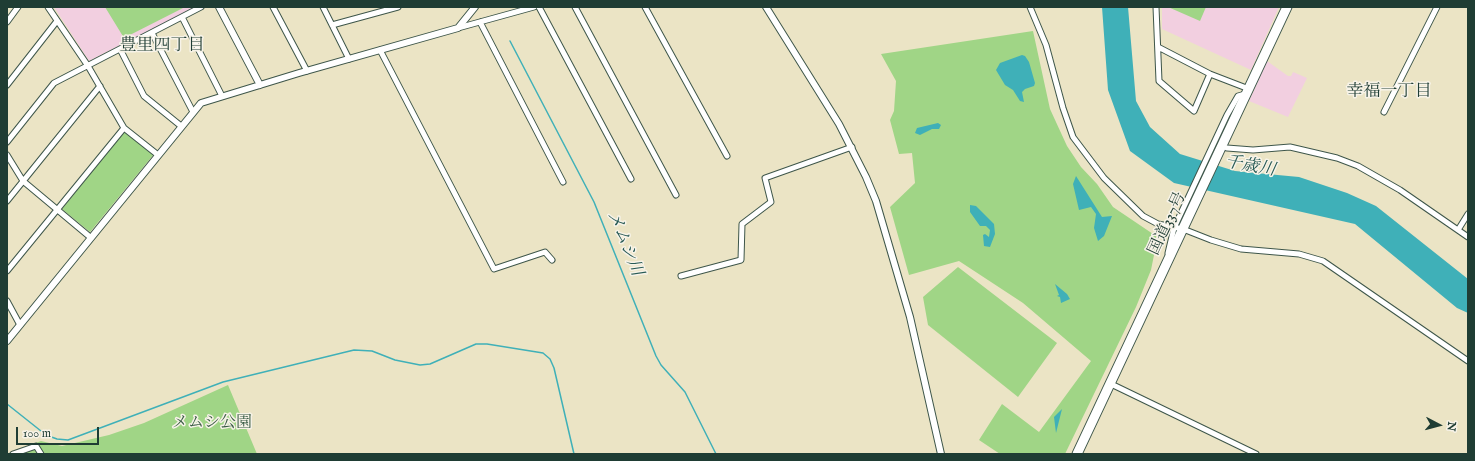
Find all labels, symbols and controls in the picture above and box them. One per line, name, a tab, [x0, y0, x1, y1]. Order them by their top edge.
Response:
district label: 豊里四丁目	[120, 37, 204, 57]
district label: 幸福一丁目	[1347, 83, 1431, 103]
water label: 千歳川	[1223, 153, 1277, 181]
street label: 国道337号	[1145, 189, 1191, 259]
water label: メムシ川	[602, 209, 646, 279]
north arrow	[1419, 405, 1459, 445]
park label: メムシ公園	[172, 414, 252, 434]
scale bar	[18, 419, 101, 445]
text: N	[1443, 421, 1458, 432]
text: 100 m	[23, 426, 51, 441]

